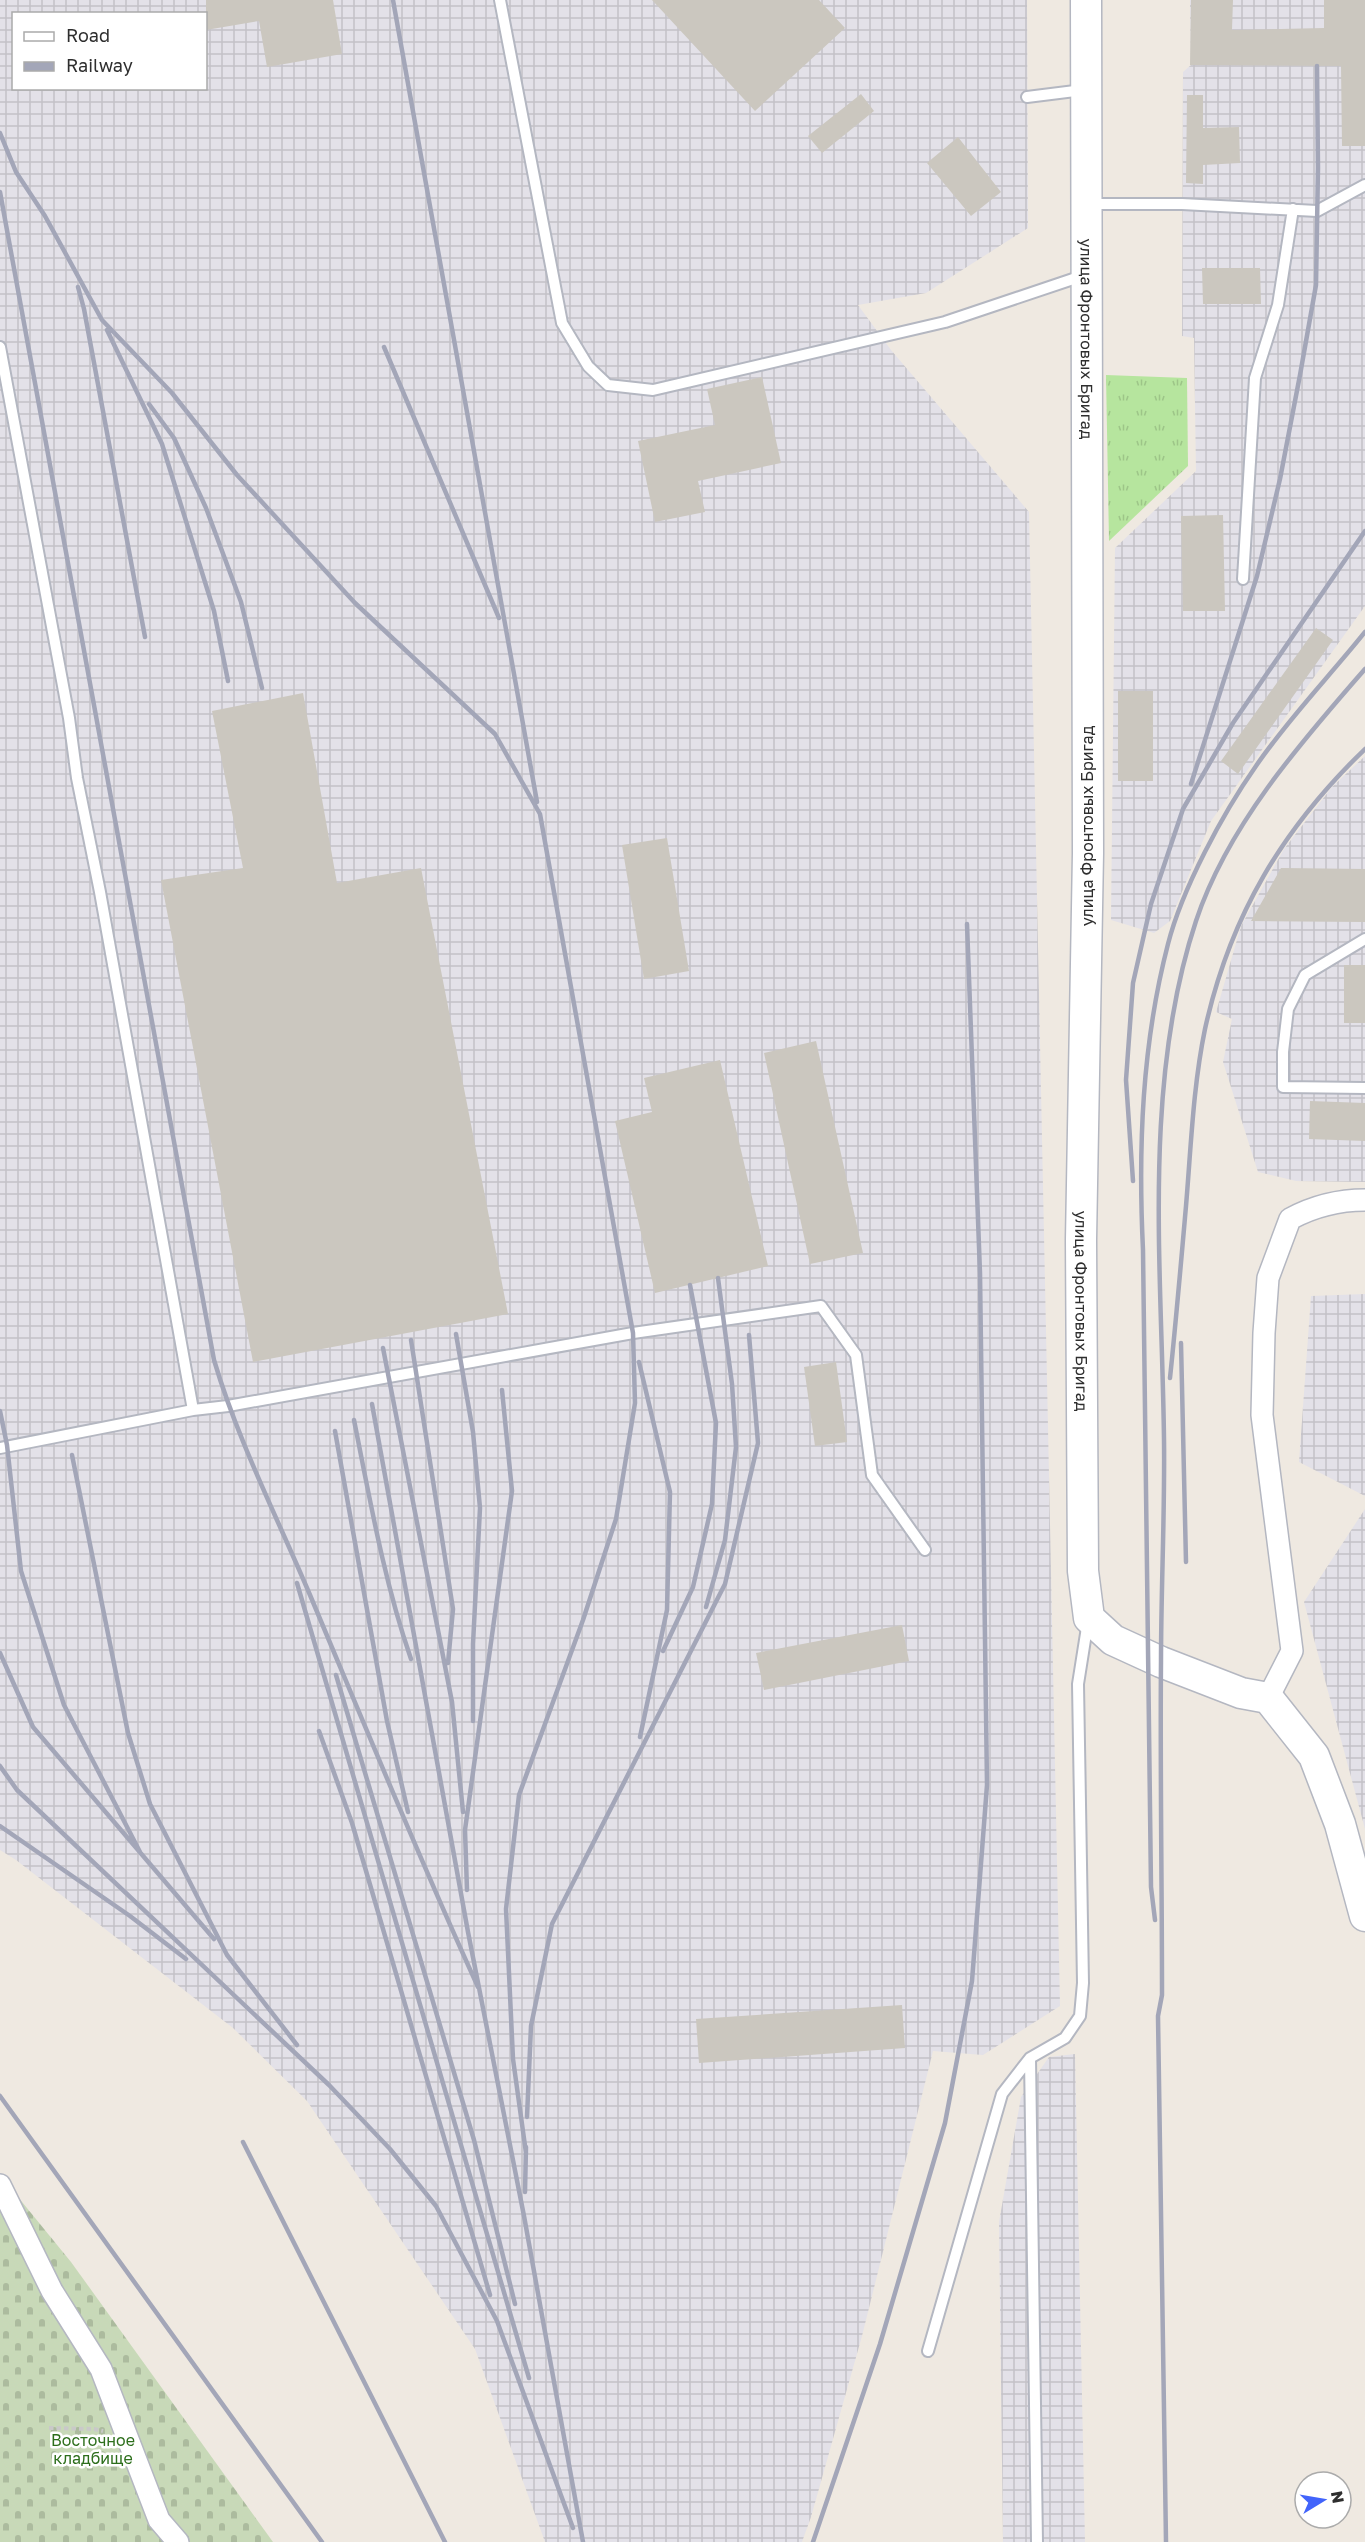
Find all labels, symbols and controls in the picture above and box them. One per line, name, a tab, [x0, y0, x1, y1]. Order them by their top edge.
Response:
legend	[12, 12, 207, 90]
text: Road	[66, 24, 110, 46]
text: Railway	[66, 54, 133, 76]
street label: улица Фронтовых Бригад	[1077, 239, 1097, 440]
street label: улица Фронтовых Бригад	[1077, 725, 1097, 926]
street label: улица Фронтовых Бригад	[1071, 1210, 1092, 1412]
park label: Восточное кладбище	[51, 2430, 135, 2468]
north arrow	[1293, 2470, 1353, 2530]
text: N	[1327, 2489, 1349, 2505]

